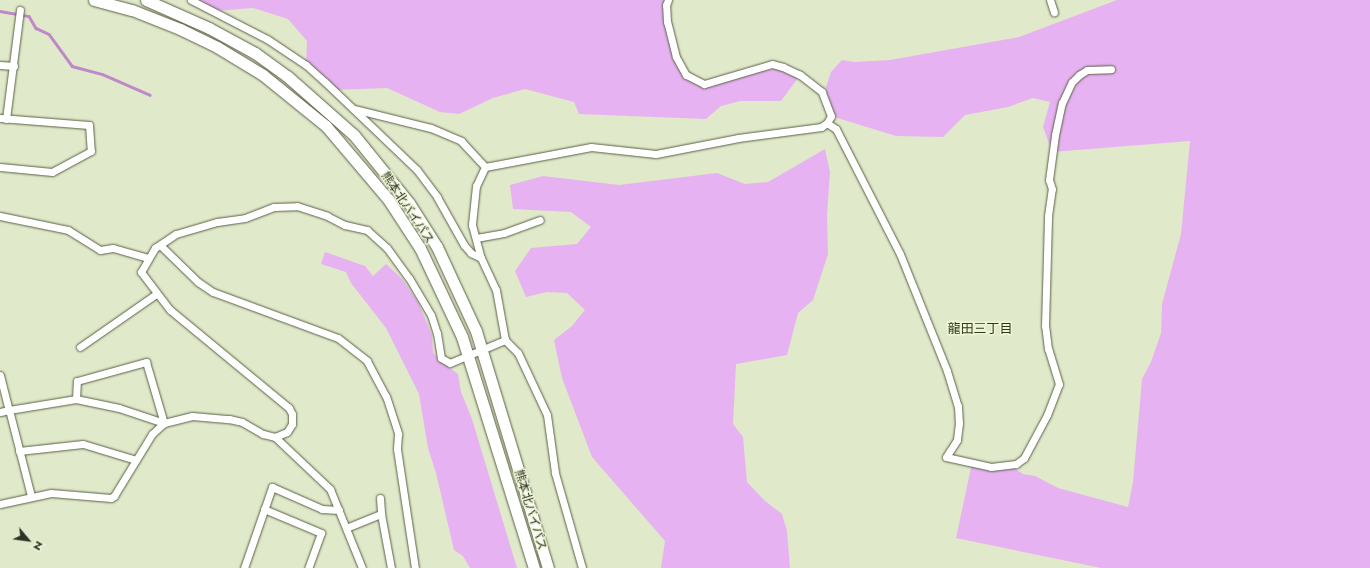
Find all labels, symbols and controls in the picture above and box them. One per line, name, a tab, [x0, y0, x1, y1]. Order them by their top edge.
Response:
street label: 熊本北バイパス	[378, 169, 436, 247]
district label: 龍田三丁目	[948, 321, 1012, 337]
street label: 熊本北バイパス	[511, 468, 549, 552]
north arrow	[8, 520, 48, 560]
text: N	[29, 538, 48, 554]

